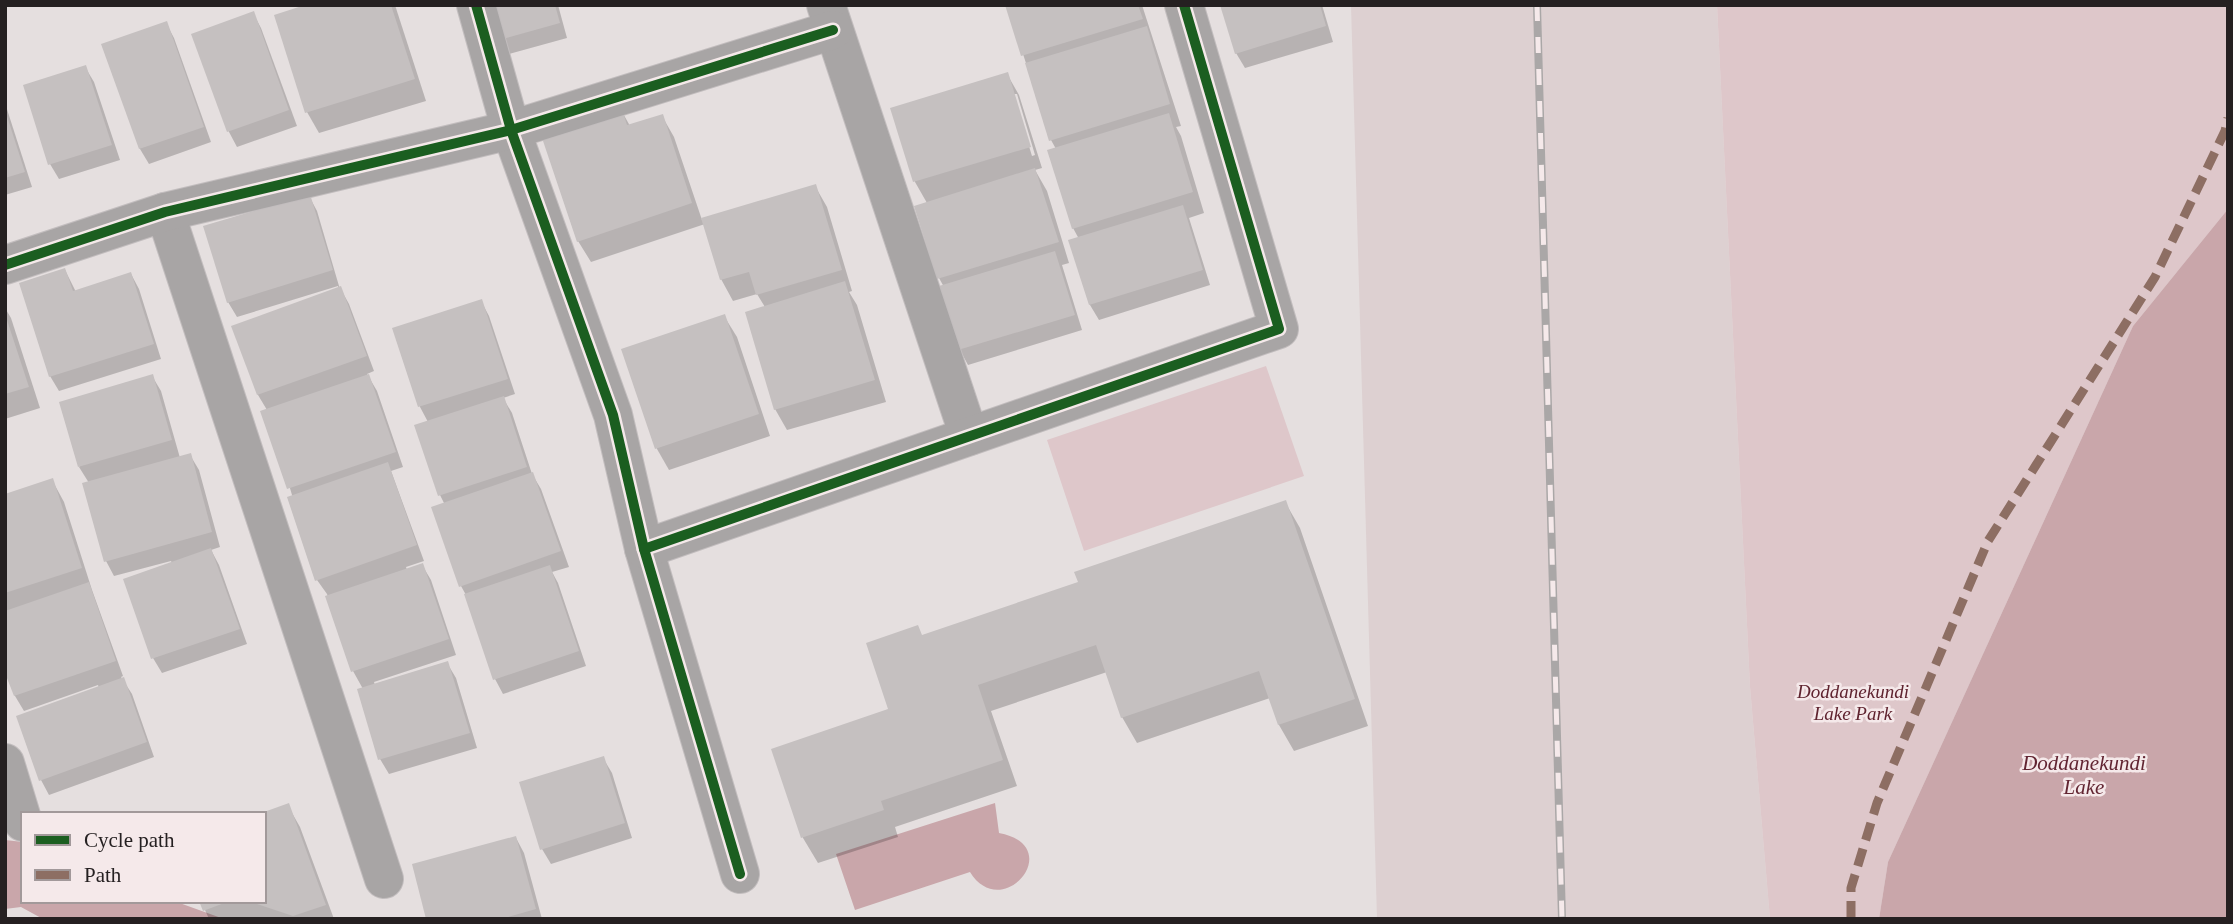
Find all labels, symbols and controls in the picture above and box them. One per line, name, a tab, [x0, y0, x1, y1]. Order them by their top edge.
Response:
park label: Doddanekundi Lake Park	[1796, 681, 1909, 724]
water label: Doddanekundi Lake	[2021, 751, 2146, 799]
legend	[21, 812, 266, 903]
text: Cycle path	[84, 828, 175, 852]
text: Path	[84, 863, 122, 887]

